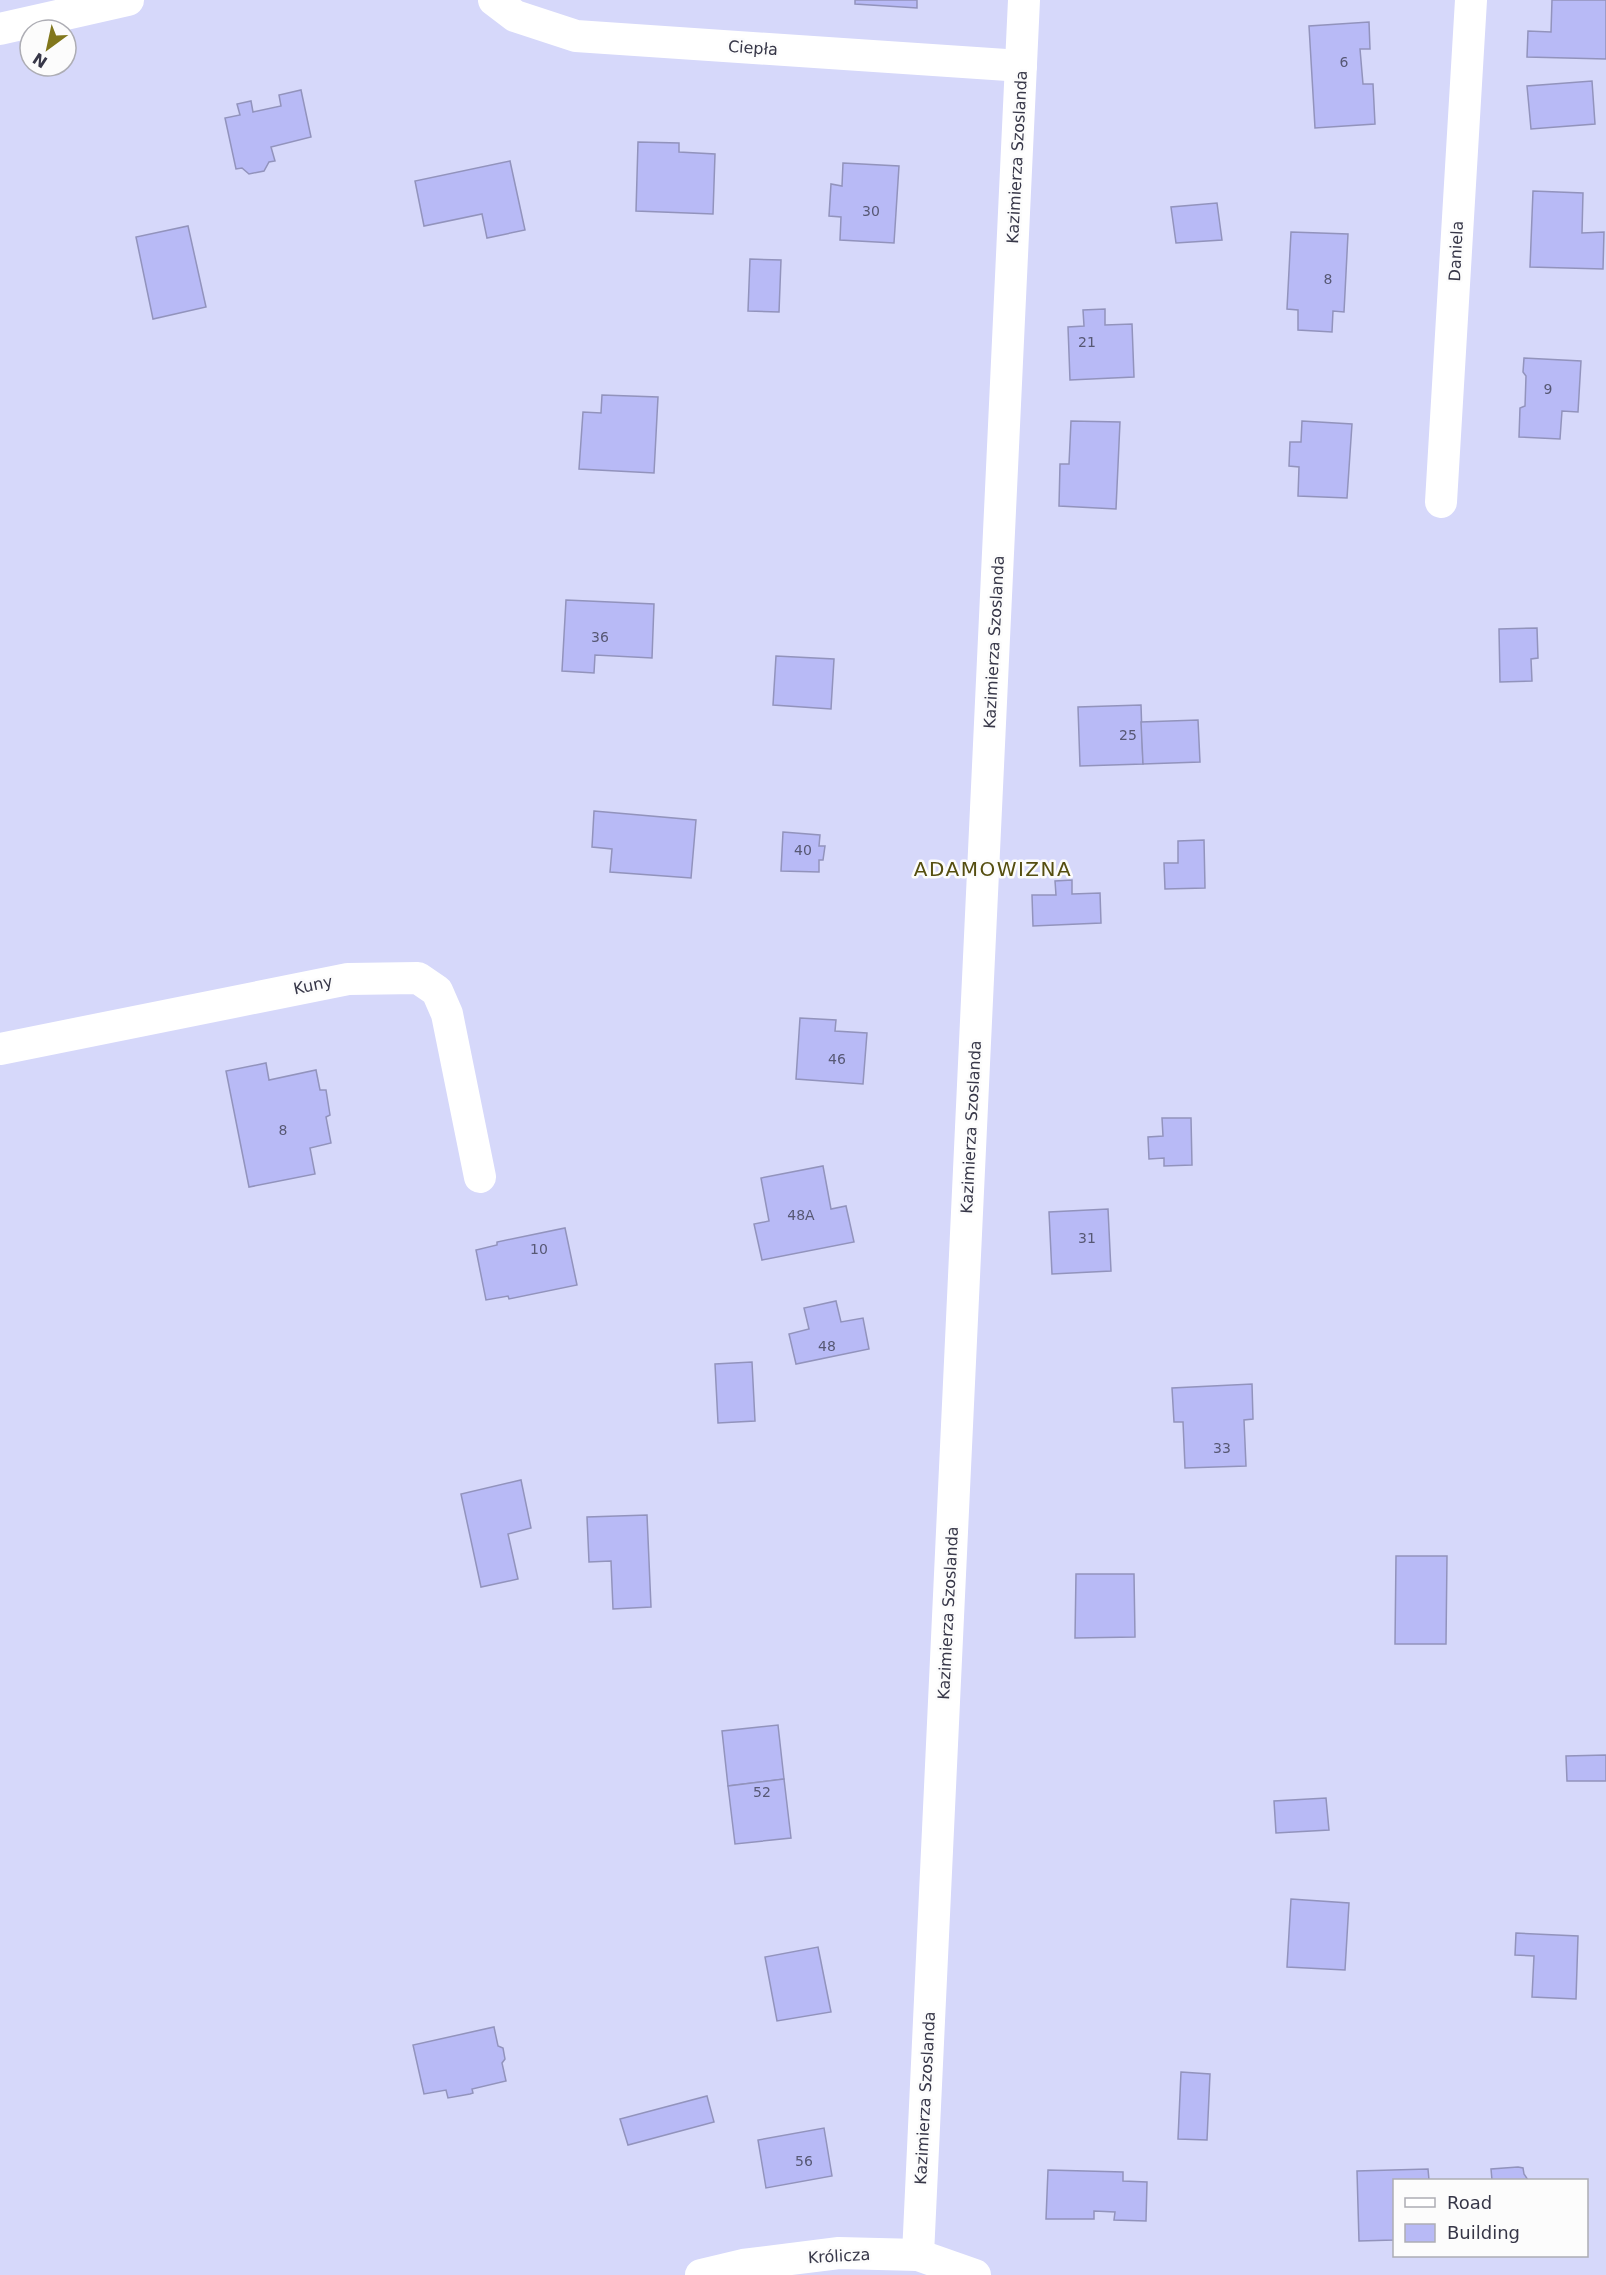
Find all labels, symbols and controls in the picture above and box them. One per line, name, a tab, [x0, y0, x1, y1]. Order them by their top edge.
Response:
north arrow	[18, 18, 78, 78]
street label: Ciepła	[727, 37, 779, 59]
text: N	[29, 49, 51, 72]
house number: 6	[1340, 54, 1349, 70]
street label: Kazimierza Szoslanda	[1003, 70, 1031, 244]
house number: 30	[862, 203, 880, 219]
street label: Daniela	[1445, 220, 1467, 282]
house number: 8	[1324, 271, 1332, 287]
house number: 21	[1078, 334, 1096, 350]
house number: 9	[1544, 381, 1552, 397]
street label: Kazimierza Szoslanda	[980, 555, 1008, 729]
house number: 36	[591, 629, 609, 645]
house number: 25	[1119, 727, 1137, 743]
house number: 40	[794, 842, 812, 858]
district label: ADAMOWIZNA	[914, 857, 1072, 881]
street label: Kuny	[292, 972, 334, 998]
street label: Kazimierza Szoslanda	[957, 1040, 985, 1214]
house number: 46	[828, 1051, 846, 1067]
house number: 8	[279, 1122, 287, 1138]
house number: 48A	[787, 1207, 815, 1223]
house number: 31	[1078, 1230, 1096, 1246]
house number: 10	[530, 1241, 548, 1257]
house number: 48	[818, 1338, 836, 1354]
house number: 33	[1213, 1440, 1231, 1456]
street label: Kazimierza Szoslanda	[934, 1526, 962, 1700]
house number: 52	[753, 1784, 771, 1800]
street label: Kazimierza Szoslanda	[911, 2011, 939, 2185]
house number: 56	[795, 2153, 813, 2169]
legend	[1393, 2179, 1588, 2257]
text: Road	[1447, 2192, 1492, 2213]
text: Building	[1447, 2222, 1520, 2243]
street label: Królicza	[807, 2245, 871, 2267]

